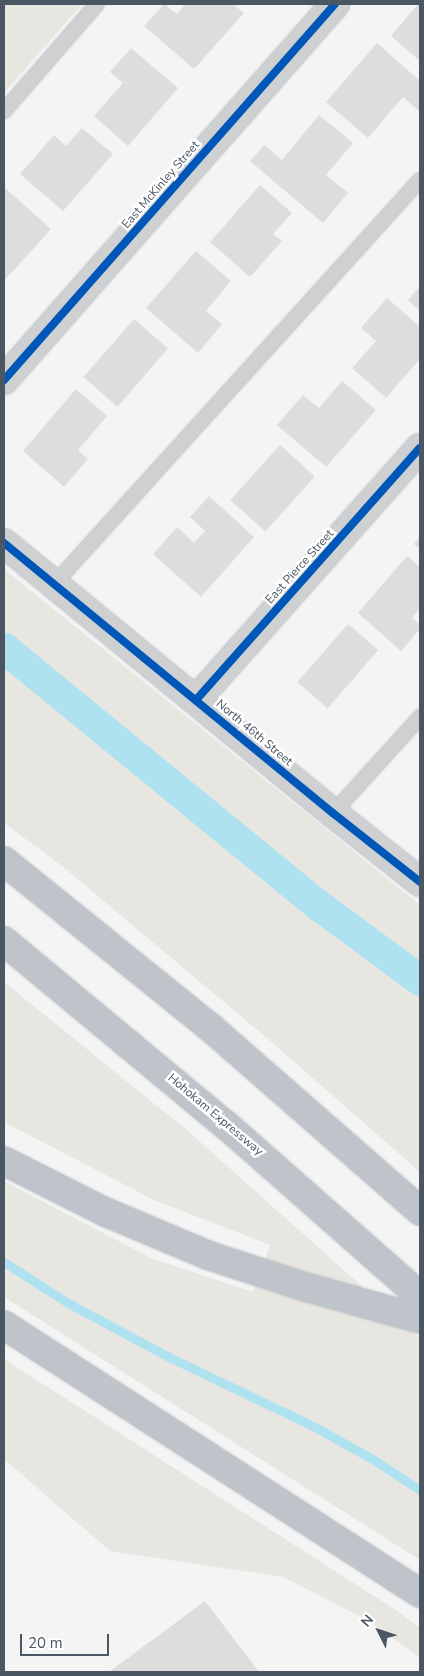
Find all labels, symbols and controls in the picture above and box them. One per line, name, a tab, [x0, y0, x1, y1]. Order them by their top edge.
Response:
street label: East McKinley Street	[119, 138, 203, 232]
street label: East Pierce Street	[263, 527, 337, 607]
street label: North 46th Street	[213, 697, 295, 769]
street label: Hohokam Expressway	[165, 1071, 265, 1159]
north arrow	[354, 1606, 404, 1656]
text: N	[357, 1611, 378, 1631]
scale bar	[22, 1624, 111, 1656]
text: 20 m	[28, 1633, 63, 1653]

